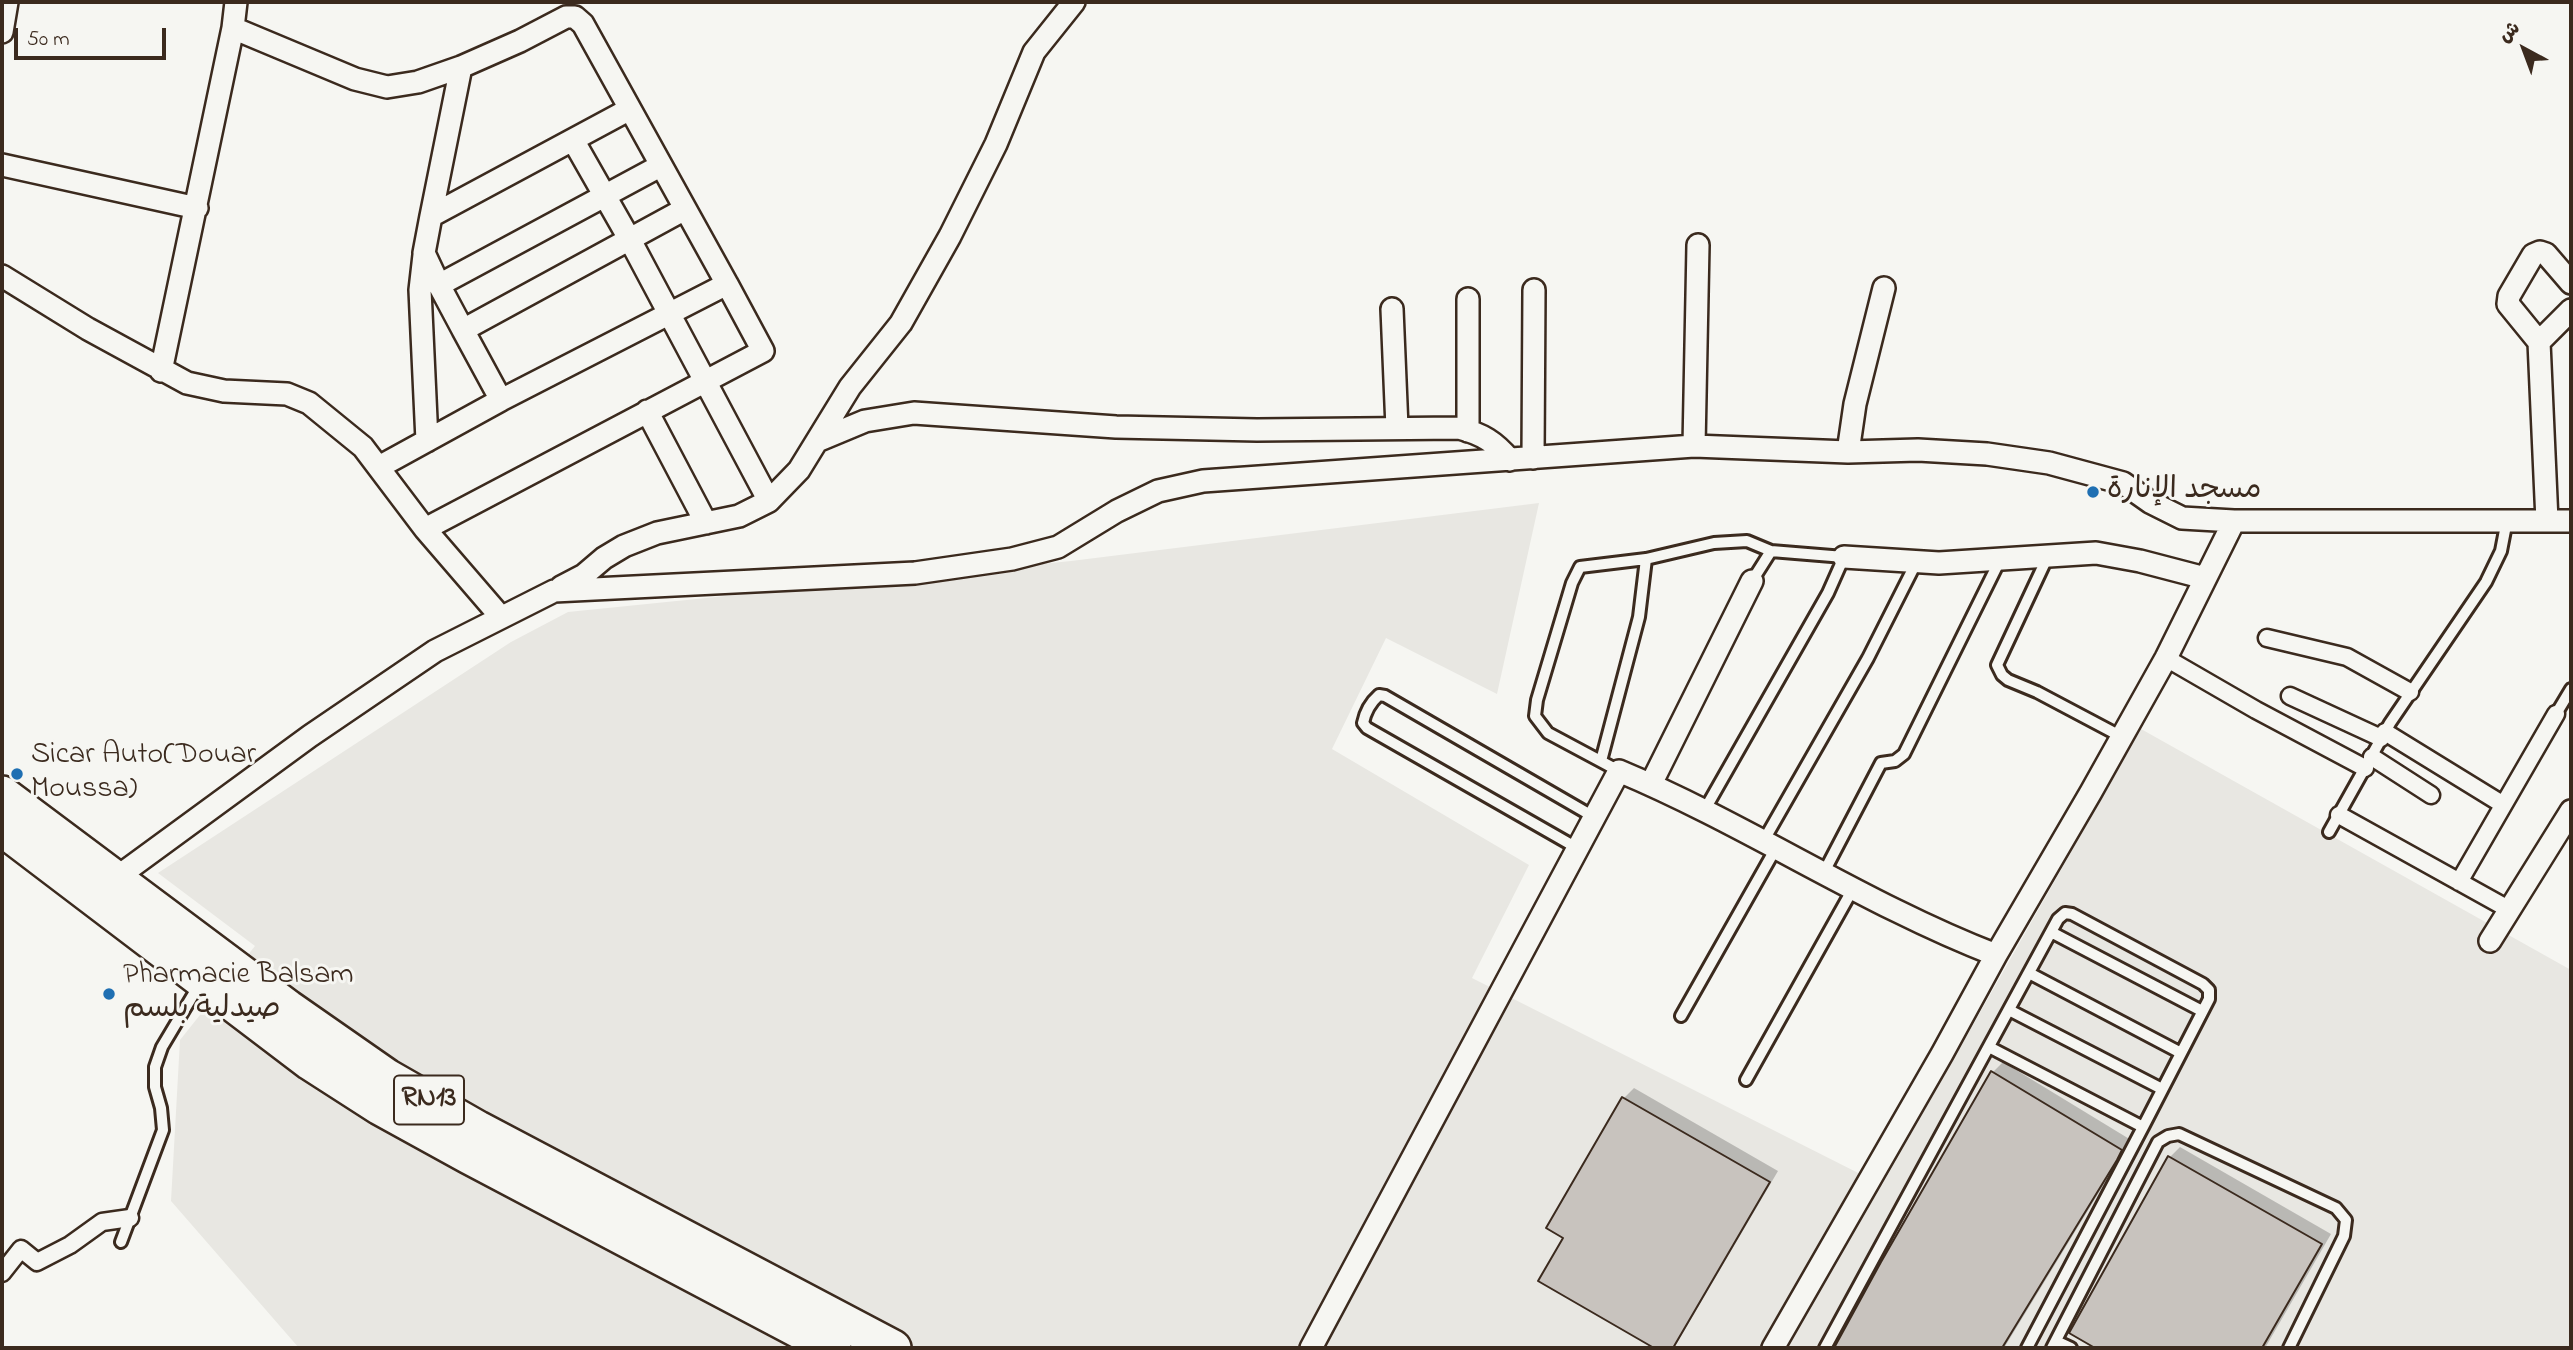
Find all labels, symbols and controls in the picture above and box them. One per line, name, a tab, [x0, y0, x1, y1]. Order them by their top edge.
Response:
scale bar	[18, 14, 170, 58]
north arrow	[2489, 14, 2559, 84]
text: ش	[2493, 16, 2527, 50]
text: 50 m	[27, 25, 70, 55]
place label: مسجد الإنارة	[2107, 474, 2261, 510]
marker: مسجد الإنارة	[2085, 484, 2101, 500]
place label: Sicar Auto(Douar Moussa)	[31, 739, 256, 810]
marker: Sicar Auto(Douar Moussa)	[9, 766, 25, 782]
place label: Pharmacie Balsam صيدلية بلسم	[123, 959, 354, 1030]
marker: Pharmacie Balsam صيدلية بلسم	[101, 986, 117, 1002]
road number: RN13	[394, 1076, 464, 1124]

